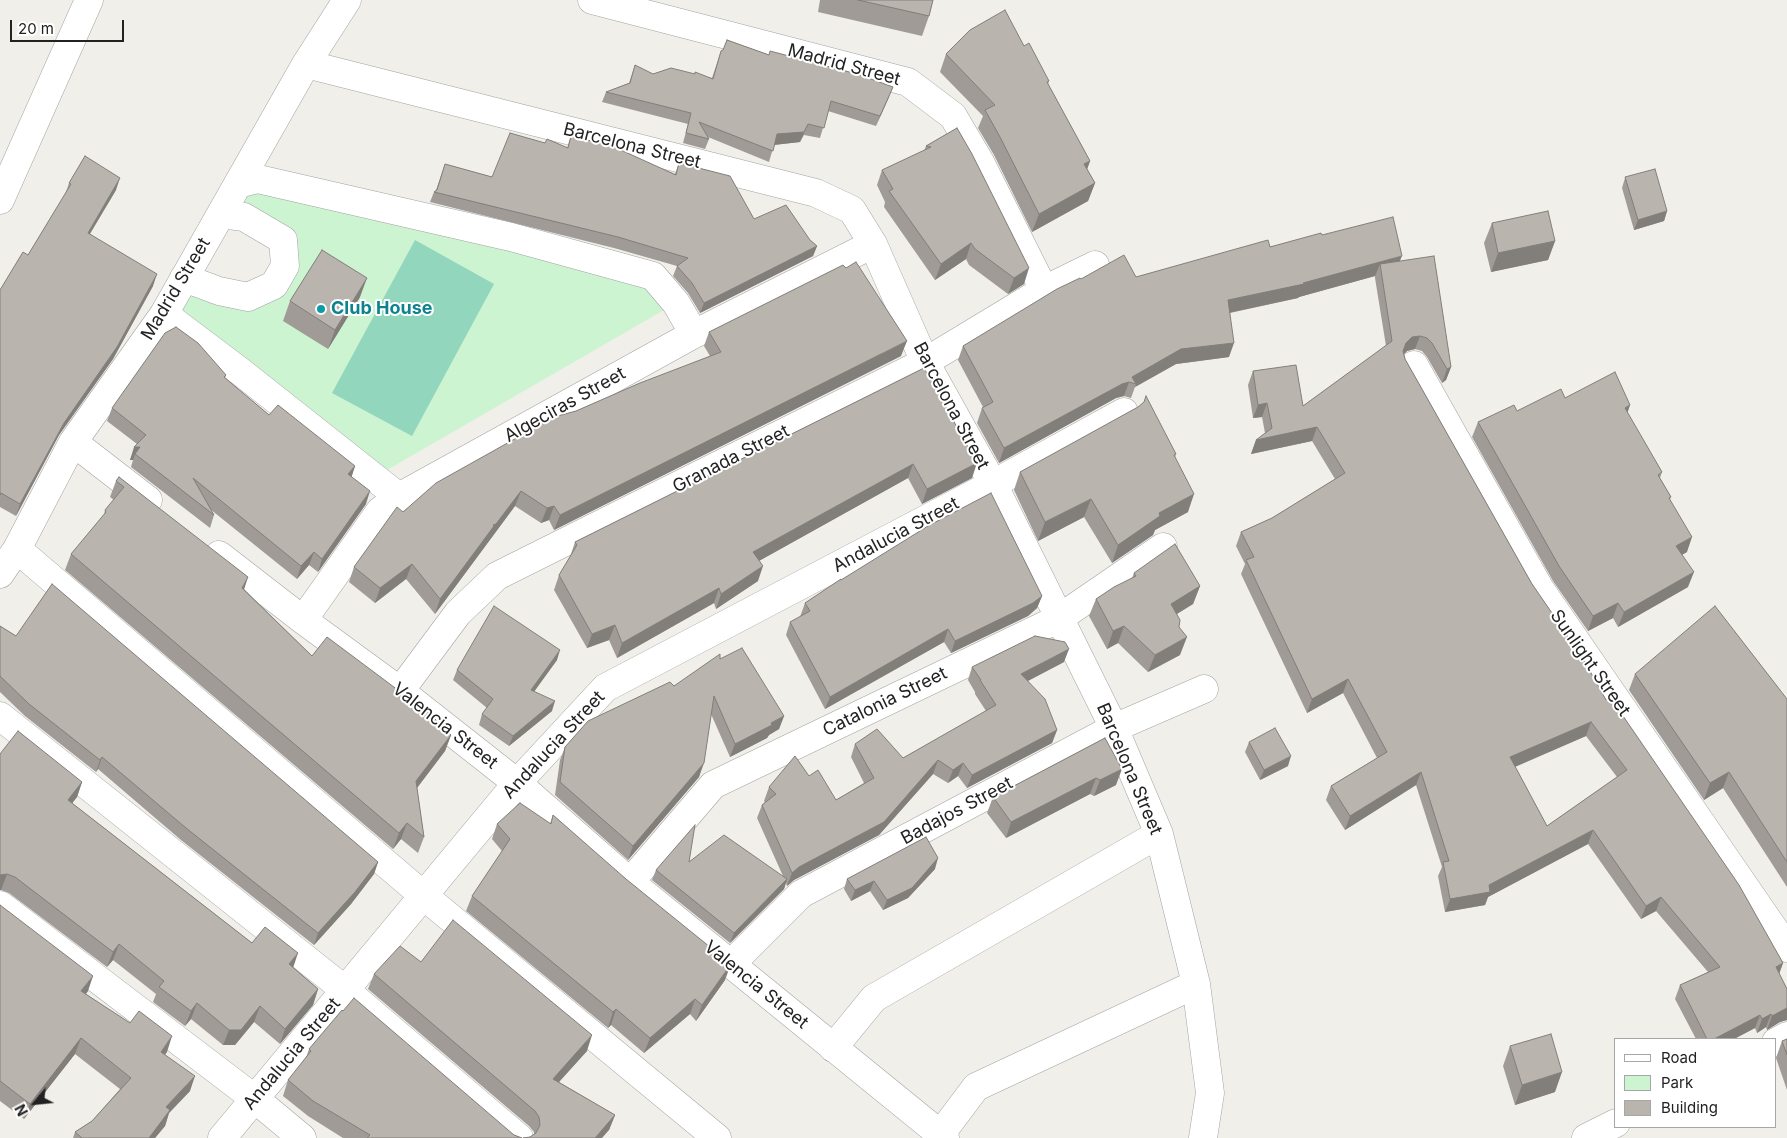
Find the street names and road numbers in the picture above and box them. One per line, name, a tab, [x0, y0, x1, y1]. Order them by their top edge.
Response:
street label: Madrid Street	[785, 40, 903, 90]
street label: Barcelona Street	[561, 118, 703, 174]
street label: Madrid Street	[137, 234, 215, 344]
street label: Barcelona Street	[908, 339, 994, 473]
street label: Algeciras Street	[501, 363, 629, 447]
street label: Granada Street	[669, 420, 793, 498]
street label: Andalucia Street	[829, 493, 963, 577]
street label: Sunlight Street	[1545, 606, 1635, 720]
street label: Catalonia Street	[819, 663, 951, 741]
street label: Valencia Street	[388, 678, 502, 774]
street label: Andalucia Street	[498, 687, 610, 803]
street label: Barcelona Street	[1092, 700, 1166, 838]
street label: Badajos Street	[897, 772, 1017, 850]
street label: Valencia Street	[700, 936, 812, 1034]
street label: Andalucia Street	[239, 994, 345, 1114]

